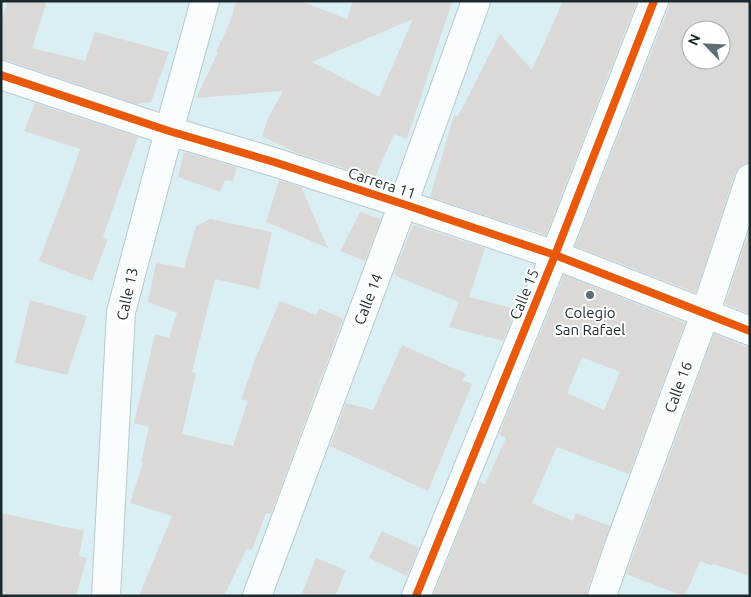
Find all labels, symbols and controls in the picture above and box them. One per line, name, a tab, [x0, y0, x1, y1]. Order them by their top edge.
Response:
north arrow	[681, 20, 731, 70]
text: N	[685, 32, 704, 48]
street label: Carrera 11	[346, 164, 418, 202]
street label: Calle 13	[113, 266, 141, 322]
street label: Calle 15	[506, 266, 542, 322]
street label: Calle 14	[350, 271, 386, 327]
marker: Colegio San Rafael	[584, 289, 596, 301]
place label: Colegio San Rafael	[555, 304, 625, 338]
street label: Calle 16	[661, 359, 695, 415]

